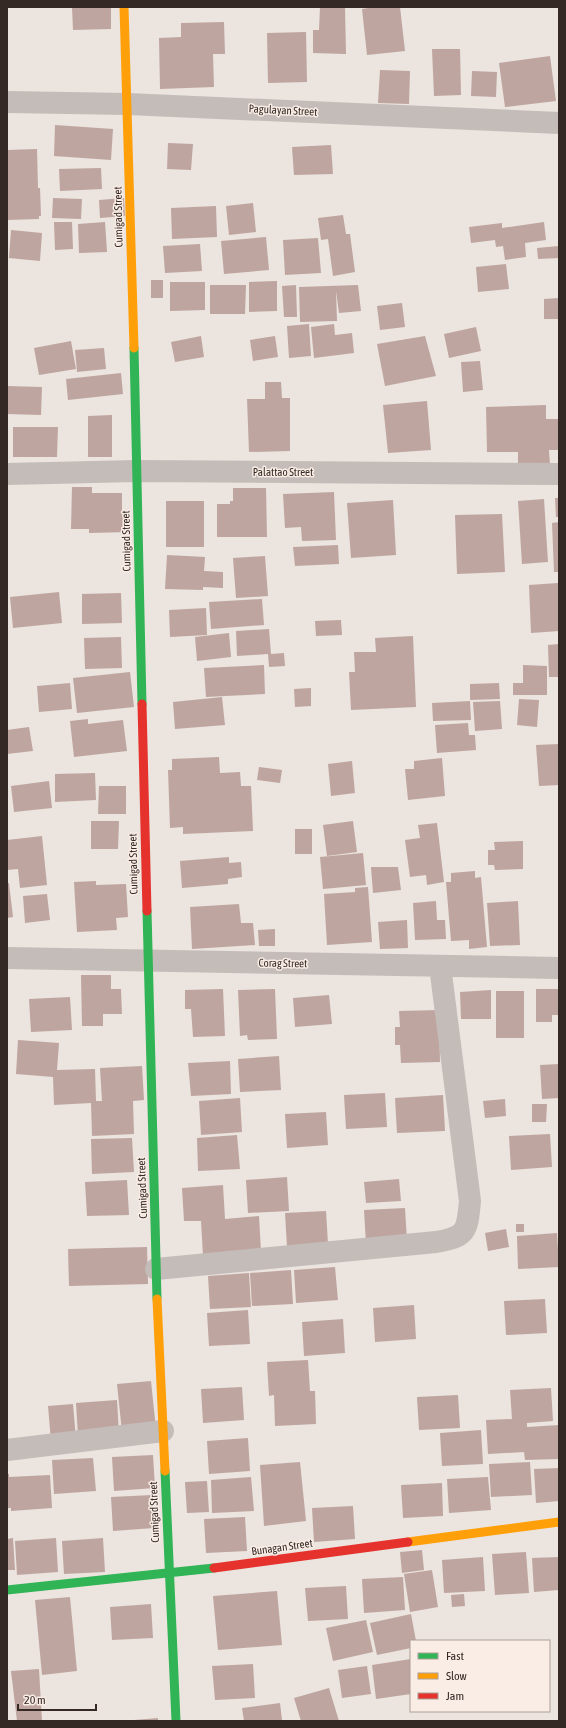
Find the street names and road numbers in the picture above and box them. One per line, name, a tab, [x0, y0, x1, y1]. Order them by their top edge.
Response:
street label: Pagulayan Street	[248, 102, 318, 118]
street label: Cumigad Street	[111, 186, 125, 248]
street label: Palattao Street	[253, 466, 313, 478]
street label: Cumigad Street	[119, 510, 133, 572]
street label: Cumigad Street	[126, 833, 140, 895]
street label: Corag Street	[259, 957, 307, 969]
street label: Cumigad Street	[135, 1157, 149, 1219]
street label: Cumigad Street	[147, 1481, 161, 1543]
street label: Bunagan Street	[251, 1537, 313, 1557]

